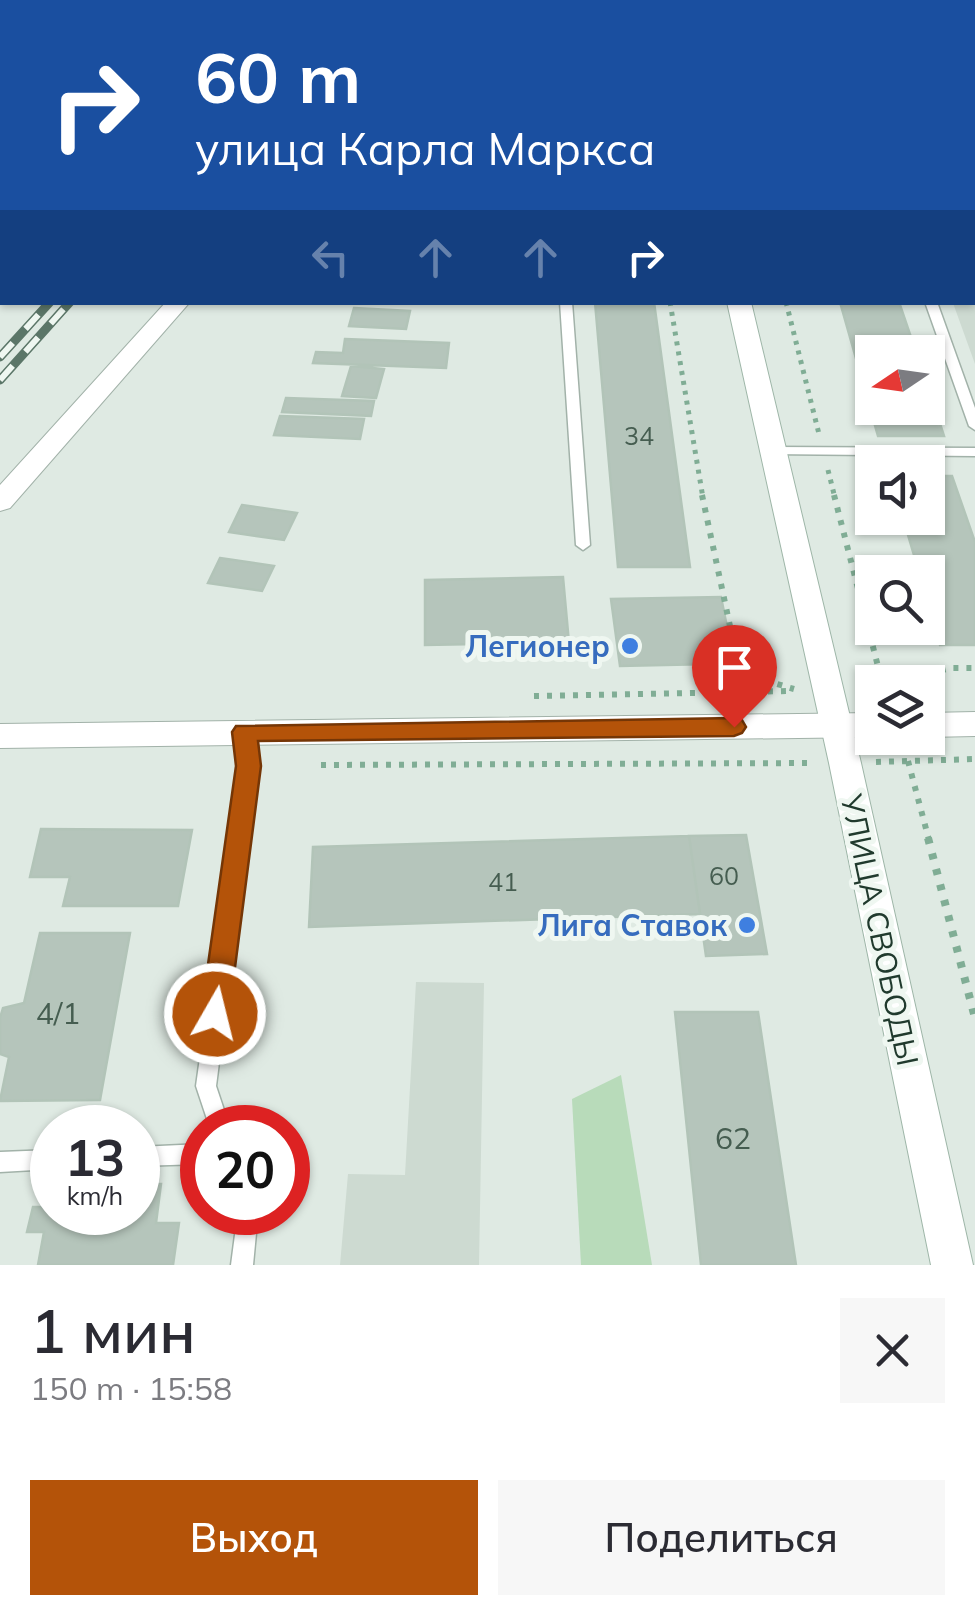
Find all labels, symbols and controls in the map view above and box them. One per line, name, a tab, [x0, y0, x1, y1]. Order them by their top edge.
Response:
text: 60 m	[195, 33, 361, 121]
icon: right	[30, 40, 160, 170]
text: улица Карла Маркса	[195, 120, 655, 176]
icon: left	[303, 230, 358, 285]
icon: ahead	[408, 230, 463, 285]
icon: ahead	[513, 230, 568, 285]
icon: right	[618, 230, 673, 285]
north arrow	[855, 335, 945, 425]
map controls	[855, 335, 945, 755]
house number: 34	[624, 420, 654, 451]
button: sound	[855, 445, 945, 535]
button: search	[855, 555, 945, 645]
pin	[692, 625, 777, 728]
place label: Легионер	[465, 627, 610, 665]
marker: Легионер	[619, 635, 641, 657]
icon: arrive	[707, 640, 762, 695]
button: layers	[855, 665, 945, 755]
street label: УЛИЦА СВОБОДЫ	[832, 790, 927, 1069]
house number: 60	[709, 860, 739, 891]
house number: 41	[488, 866, 518, 897]
place label: Лига Ставок	[537, 906, 728, 944]
marker: Лига Ставок	[736, 914, 758, 936]
position arrow	[163, 962, 267, 1066]
house number: 4/1	[36, 994, 80, 1032]
speed limit sign: 20	[180, 1105, 310, 1235]
house number: 62	[715, 1119, 751, 1157]
text: 13	[65, 1126, 125, 1189]
text: km/h	[67, 1180, 123, 1211]
text: 1 мин	[30, 1293, 196, 1368]
button: close	[840, 1298, 945, 1403]
text: 150 m · 15:58	[30, 1368, 232, 1408]
button: Выход	[30, 1480, 478, 1595]
button: Поделиться	[498, 1480, 945, 1595]

